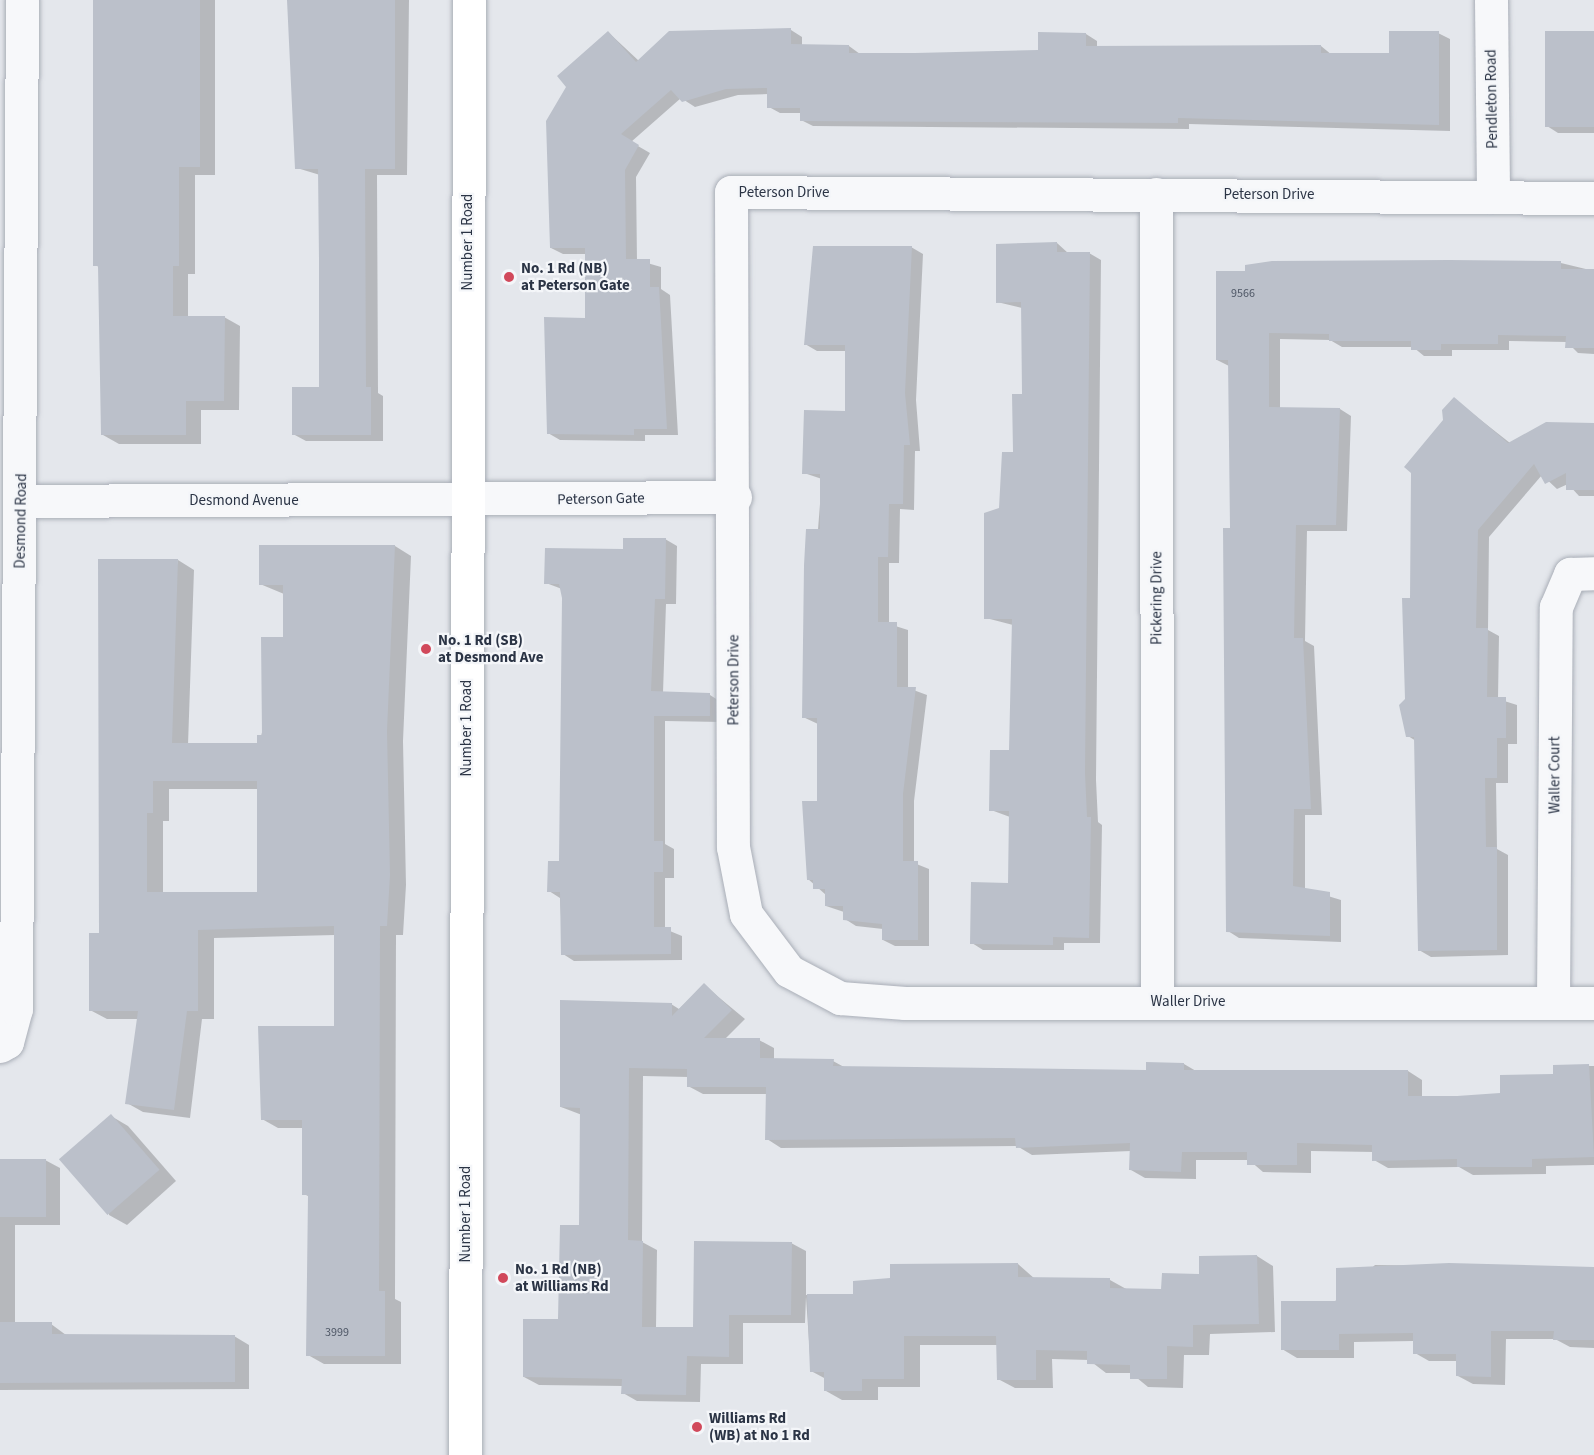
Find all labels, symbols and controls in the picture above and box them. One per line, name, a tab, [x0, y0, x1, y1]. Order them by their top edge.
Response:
street label: Pendleton Road	[1482, 49, 1502, 149]
street label: Peterson Drive	[738, 184, 830, 202]
street label: Peterson Drive	[1223, 186, 1315, 204]
street label: Number 1 Road	[459, 194, 477, 290]
place label: No. 1 Rd (NB) at Peterson Gate	[521, 259, 630, 294]
marker: No. 1 Rd (NB) at Peterson Gate	[502, 270, 516, 284]
house number: 9566	[1231, 287, 1255, 301]
street label: Desmond Road	[11, 473, 31, 569]
street label: Peterson Gate	[557, 489, 645, 509]
street label: Desmond Avenue	[189, 492, 299, 510]
street label: Pickering Drive	[1148, 551, 1166, 645]
place label: No. 1 Rd (SB) at Desmond Ave	[438, 631, 544, 666]
street label: Peterson Drive	[725, 634, 743, 726]
marker: No. 1 Rd (SB) at Desmond Ave	[419, 642, 433, 656]
street label: Number 1 Road	[458, 680, 476, 776]
street label: Waller Court	[1546, 736, 1564, 814]
street label: Waller Drive	[1151, 993, 1225, 1011]
street label: Number 1 Road	[457, 1166, 475, 1262]
place label: No. 1 Rd (NB) at Williams Rd	[515, 1260, 608, 1295]
marker: No. 1 Rd (NB) at Williams Rd	[496, 1271, 510, 1285]
house number: 3999	[325, 1326, 349, 1340]
place label: Williams Rd (WB) at No 1 Rd	[709, 1409, 810, 1444]
marker: Williams Rd (WB) at No 1 Rd	[690, 1420, 704, 1434]

